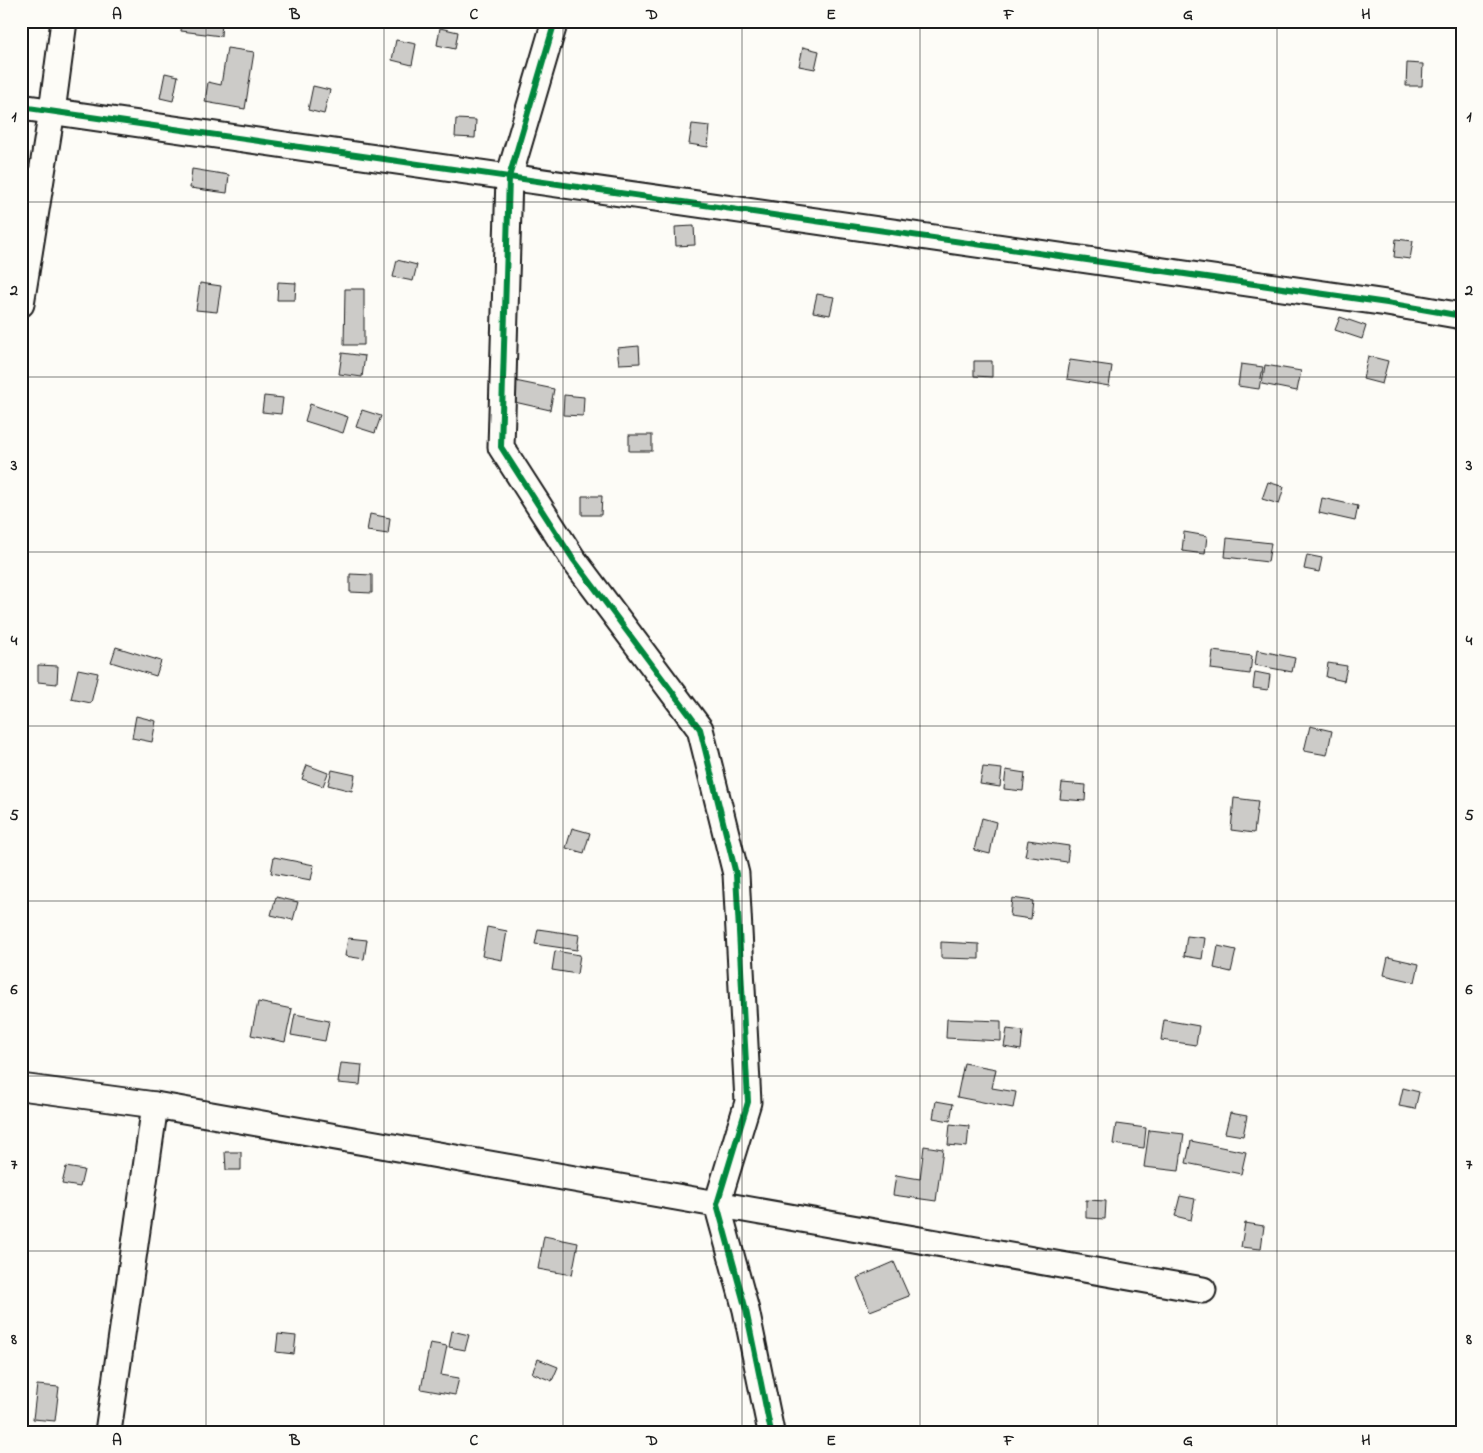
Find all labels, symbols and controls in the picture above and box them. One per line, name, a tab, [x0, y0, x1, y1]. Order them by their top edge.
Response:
text: A	[112, 3, 122, 27]
text: B	[289, 3, 301, 27]
text: C	[470, 3, 479, 27]
text: D	[645, 3, 658, 27]
text: E	[826, 3, 836, 27]
text: F	[1003, 3, 1015, 27]
text: G	[1183, 3, 1193, 27]
text: H	[1361, 3, 1371, 27]
text: 1	[11, 105, 17, 129]
text: 1	[1466, 105, 1472, 129]
text: 2	[9, 279, 18, 303]
text: 2	[1464, 279, 1473, 303]
text: 3	[10, 454, 18, 478]
text: 3	[1465, 454, 1473, 478]
text: 4	[10, 629, 18, 653]
text: 4	[1465, 629, 1473, 653]
text: 5	[9, 804, 19, 828]
text: 5	[1464, 804, 1474, 828]
text: 6	[9, 978, 18, 1002]
text: 6	[1464, 978, 1473, 1002]
text: 7	[11, 1153, 18, 1177]
text: 7	[1466, 1153, 1473, 1177]
text: 8	[10, 1328, 17, 1352]
text: 8	[1465, 1328, 1472, 1352]
text: A	[112, 1429, 122, 1453]
text: B	[289, 1429, 301, 1453]
text: C	[470, 1429, 479, 1453]
text: D	[645, 1429, 658, 1453]
text: E	[826, 1429, 836, 1453]
text: F	[1003, 1429, 1015, 1453]
text: G	[1183, 1429, 1193, 1453]
text: H	[1361, 1429, 1371, 1453]

